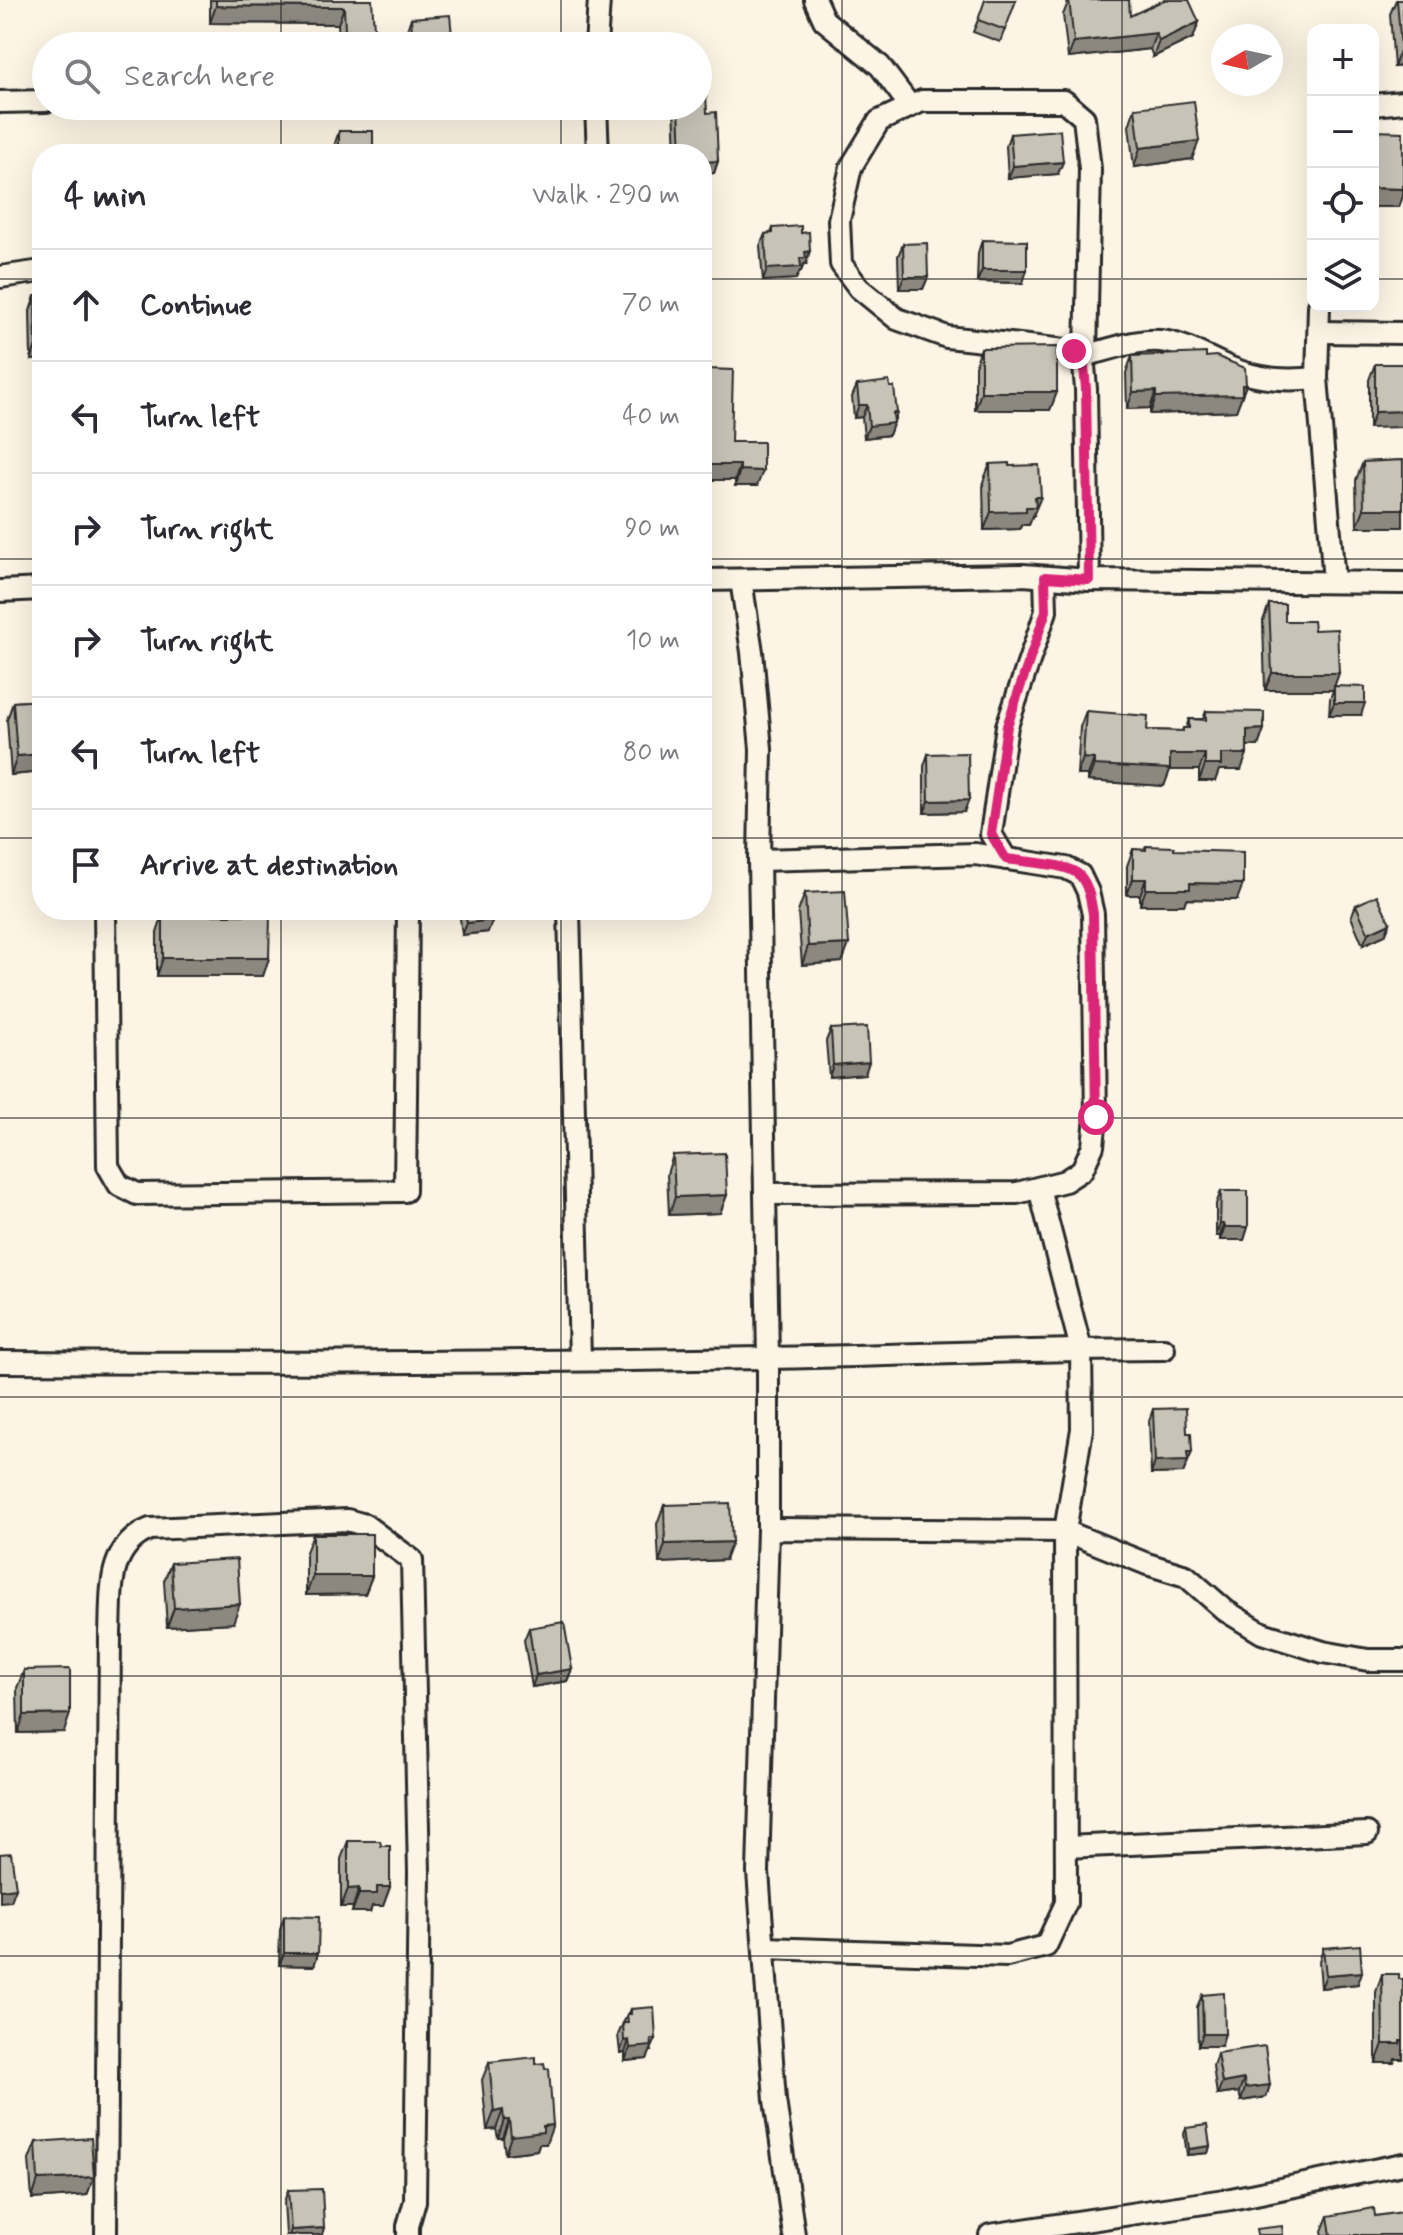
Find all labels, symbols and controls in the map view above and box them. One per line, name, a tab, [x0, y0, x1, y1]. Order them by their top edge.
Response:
north arrow	[1211, 24, 1283, 96]
map controls	[1307, 24, 1379, 312]
button: +	[1307, 24, 1379, 96]
search box	[32, 32, 712, 120]
icon: search	[60, 54, 104, 98]
text: Search here	[124, 57, 275, 96]
button: −	[1307, 96, 1379, 168]
button: locate	[1307, 168, 1379, 240]
text: 4 min	[64, 174, 147, 219]
text: Walk · 290 m	[532, 179, 680, 213]
button: layers	[1307, 240, 1379, 312]
icon: ahead	[64, 283, 108, 327]
text: Continue	[140, 286, 252, 325]
text: 70 m	[622, 288, 680, 322]
route end	[1056, 333, 1092, 369]
icon: left	[64, 395, 108, 439]
text: Turn left	[140, 398, 260, 437]
text: 40 m	[622, 400, 680, 434]
icon: right	[64, 507, 108, 551]
text: Turn right	[140, 510, 273, 549]
text: 90 m	[625, 512, 680, 546]
icon: right	[64, 619, 108, 663]
text: Turn right	[140, 622, 273, 661]
text: 10 m	[626, 624, 680, 658]
icon: left	[64, 731, 108, 775]
text: Turn left	[140, 734, 260, 773]
text: 80 m	[623, 736, 680, 770]
icon: arrive	[64, 843, 108, 887]
text: Arrive at destination	[140, 846, 398, 885]
route start	[1078, 1099, 1114, 1135]

